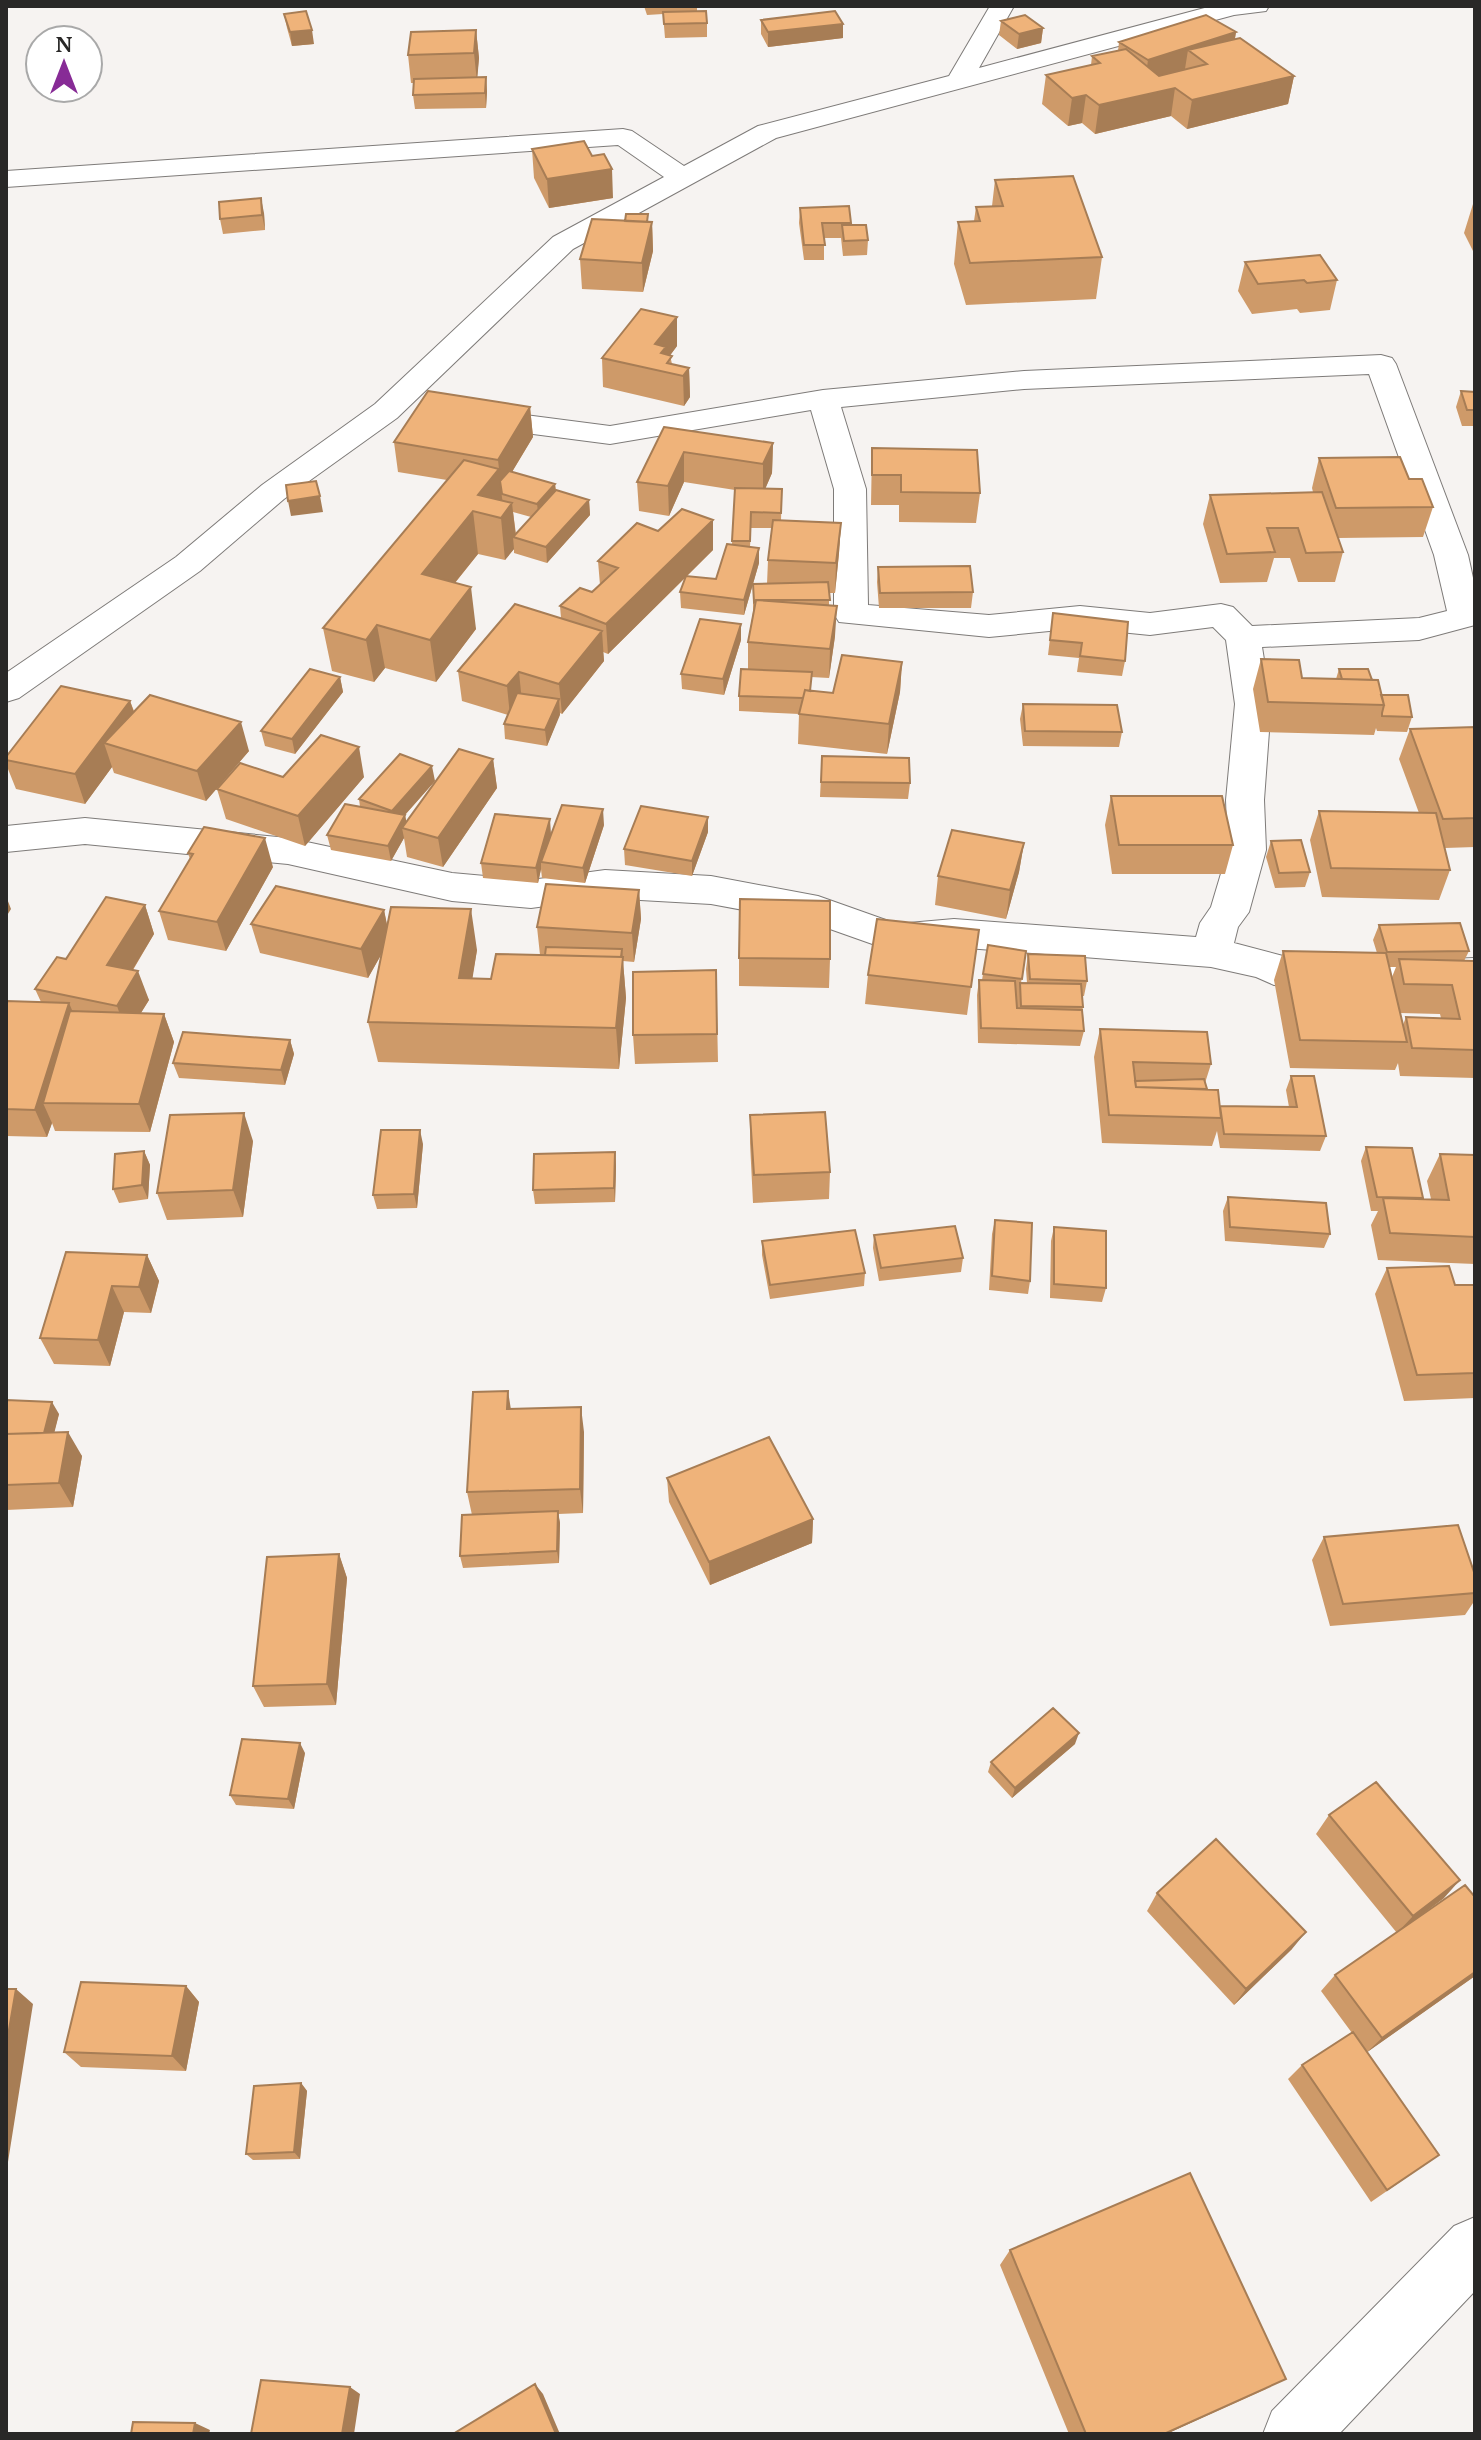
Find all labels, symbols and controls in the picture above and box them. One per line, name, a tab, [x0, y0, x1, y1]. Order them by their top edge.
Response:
north arrow	[24, 24, 104, 104]
text: N	[56, 29, 73, 58]

